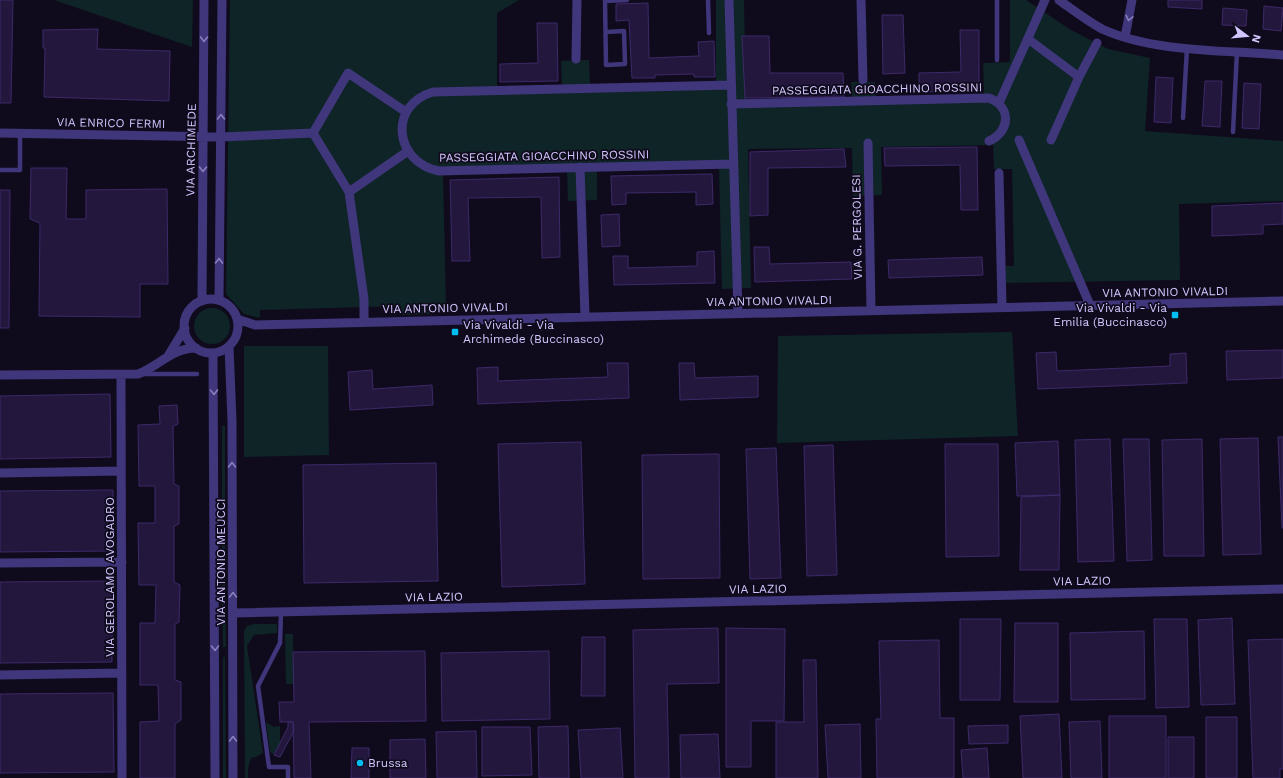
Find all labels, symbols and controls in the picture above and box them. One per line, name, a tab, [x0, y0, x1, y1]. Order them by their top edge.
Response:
one-way arrow	[1125, 15, 1134, 22]
north arrow	[1227, 16, 1267, 56]
text: N	[1249, 33, 1264, 44]
one-way arrow	[200, 36, 208, 42]
street label: PASSEGGIATA GIOACCHINO ROSSINI	[772, 80, 982, 98]
street label: VIA ARCHIMEDE	[183, 103, 199, 197]
one-way arrow	[217, 114, 225, 120]
street label: VIA ENRICO FERMI	[56, 115, 166, 131]
street label: PASSEGGIATA GIOACCHINO ROSSINI	[439, 147, 649, 165]
one-way arrow	[199, 166, 207, 172]
street label: VIA G. PERGOLESI	[849, 174, 865, 280]
one-way arrow	[215, 258, 223, 264]
street label: VIA ANTONIO VIVALDI	[1102, 284, 1228, 300]
street label: VIA ANTONIO VIVALDI	[706, 293, 832, 309]
street label: VIA ANTONIO VIVALDI	[382, 300, 508, 316]
place label: Via Vivaldi - Via Emilia (Buccinasco)	[1053, 301, 1167, 329]
marker: Via Vivaldi - Via Emilia (Buccinasco)	[1170, 310, 1180, 320]
place label: Via Vivaldi - Via Archimede (Buccinasco)	[463, 318, 604, 346]
marker: Via Vivaldi - Via Archimede (Buccinasco)	[450, 327, 460, 337]
one-way arrow	[209, 389, 218, 395]
one-way arrow	[228, 462, 236, 468]
street label: VIA GEROLAMO AVOGADRO	[103, 497, 117, 657]
street label: VIA ANTONIO MEUCCI	[214, 499, 228, 625]
street label: VIA LAZIO	[1053, 573, 1111, 589]
street label: VIA LAZIO	[729, 581, 787, 597]
street label: VIA LAZIO	[405, 589, 463, 605]
one-way arrow	[229, 592, 237, 598]
one-way arrow	[211, 645, 219, 651]
one-way arrow	[229, 736, 237, 742]
place label: Brussa	[368, 756, 408, 770]
marker: Brussa	[355, 758, 365, 768]

